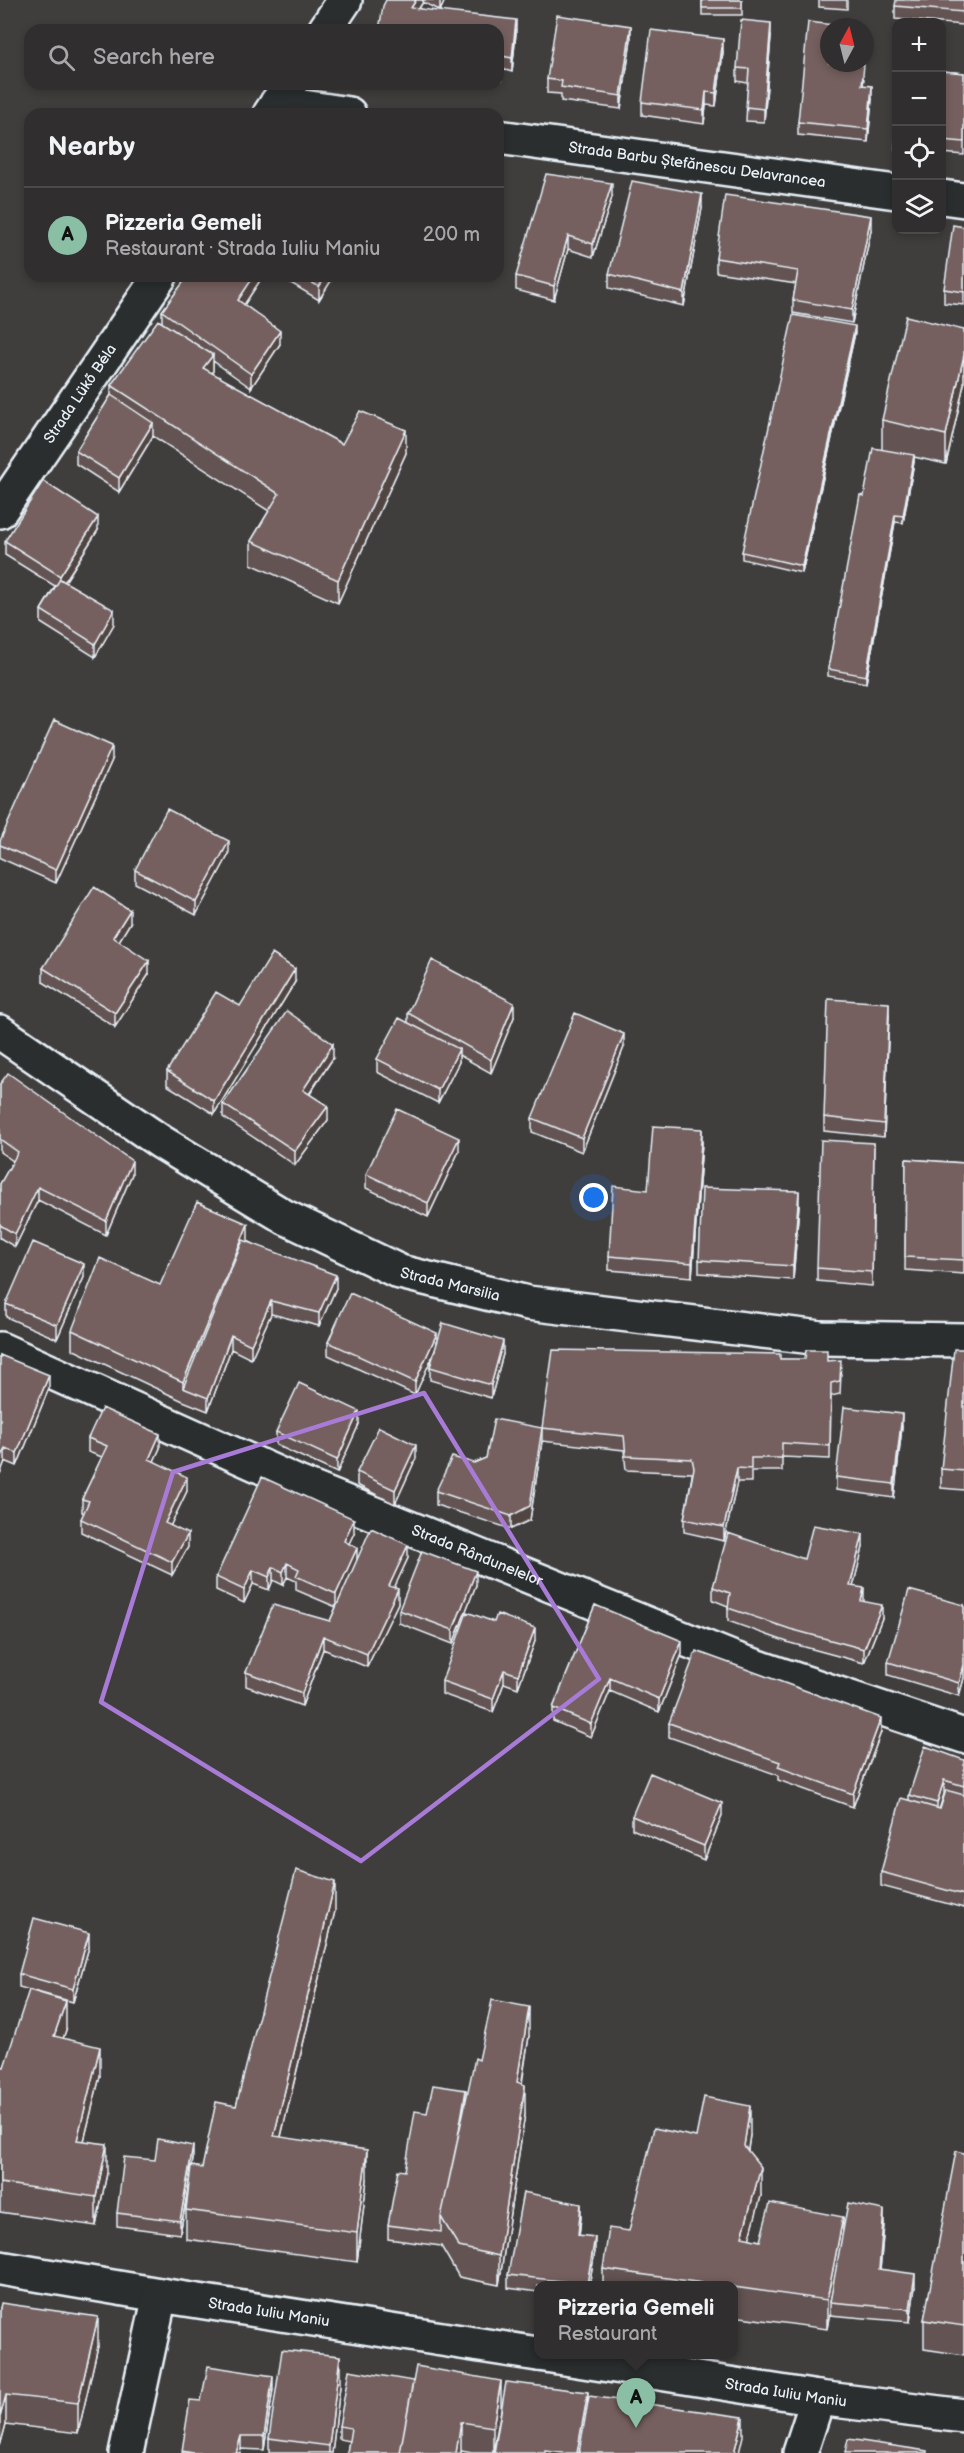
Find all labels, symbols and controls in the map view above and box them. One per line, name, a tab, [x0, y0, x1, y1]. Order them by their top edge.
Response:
north arrow	[820, 18, 874, 72]
map controls	[892, 18, 946, 234]
button: +	[892, 18, 946, 72]
search box	[24, 24, 504, 90]
icon: search	[45, 41, 78, 74]
text: Search here	[93, 44, 215, 71]
button: −	[892, 72, 946, 126]
button: locate	[892, 126, 946, 180]
text: Nearby	[48, 132, 135, 163]
street label: Strada Barbu Ștefănescu Delavrancea	[567, 137, 827, 192]
button: layers	[892, 180, 946, 234]
text: Pizzeria Gemeli	[105, 210, 262, 237]
text: A	[61, 223, 74, 247]
text: 200 m	[423, 223, 480, 247]
text: Restaurant · Strada Iuliu Maniu	[105, 237, 380, 261]
street label: Strada Lükő Béla	[39, 340, 120, 447]
your location	[579, 1183, 608, 1212]
street label: Strada Marsilia	[399, 1263, 502, 1305]
street label: Strada Rândunelelor	[409, 1520, 546, 1591]
popup	[534, 2281, 738, 2359]
street label: Strada Iuliu Maniu	[207, 2293, 331, 2331]
text: Pizzeria Gemeli	[558, 2295, 714, 2322]
text: Restaurant	[558, 2322, 657, 2346]
street label: Strada Iuliu Maniu	[724, 2374, 848, 2411]
pin: A	[616, 2378, 656, 2428]

